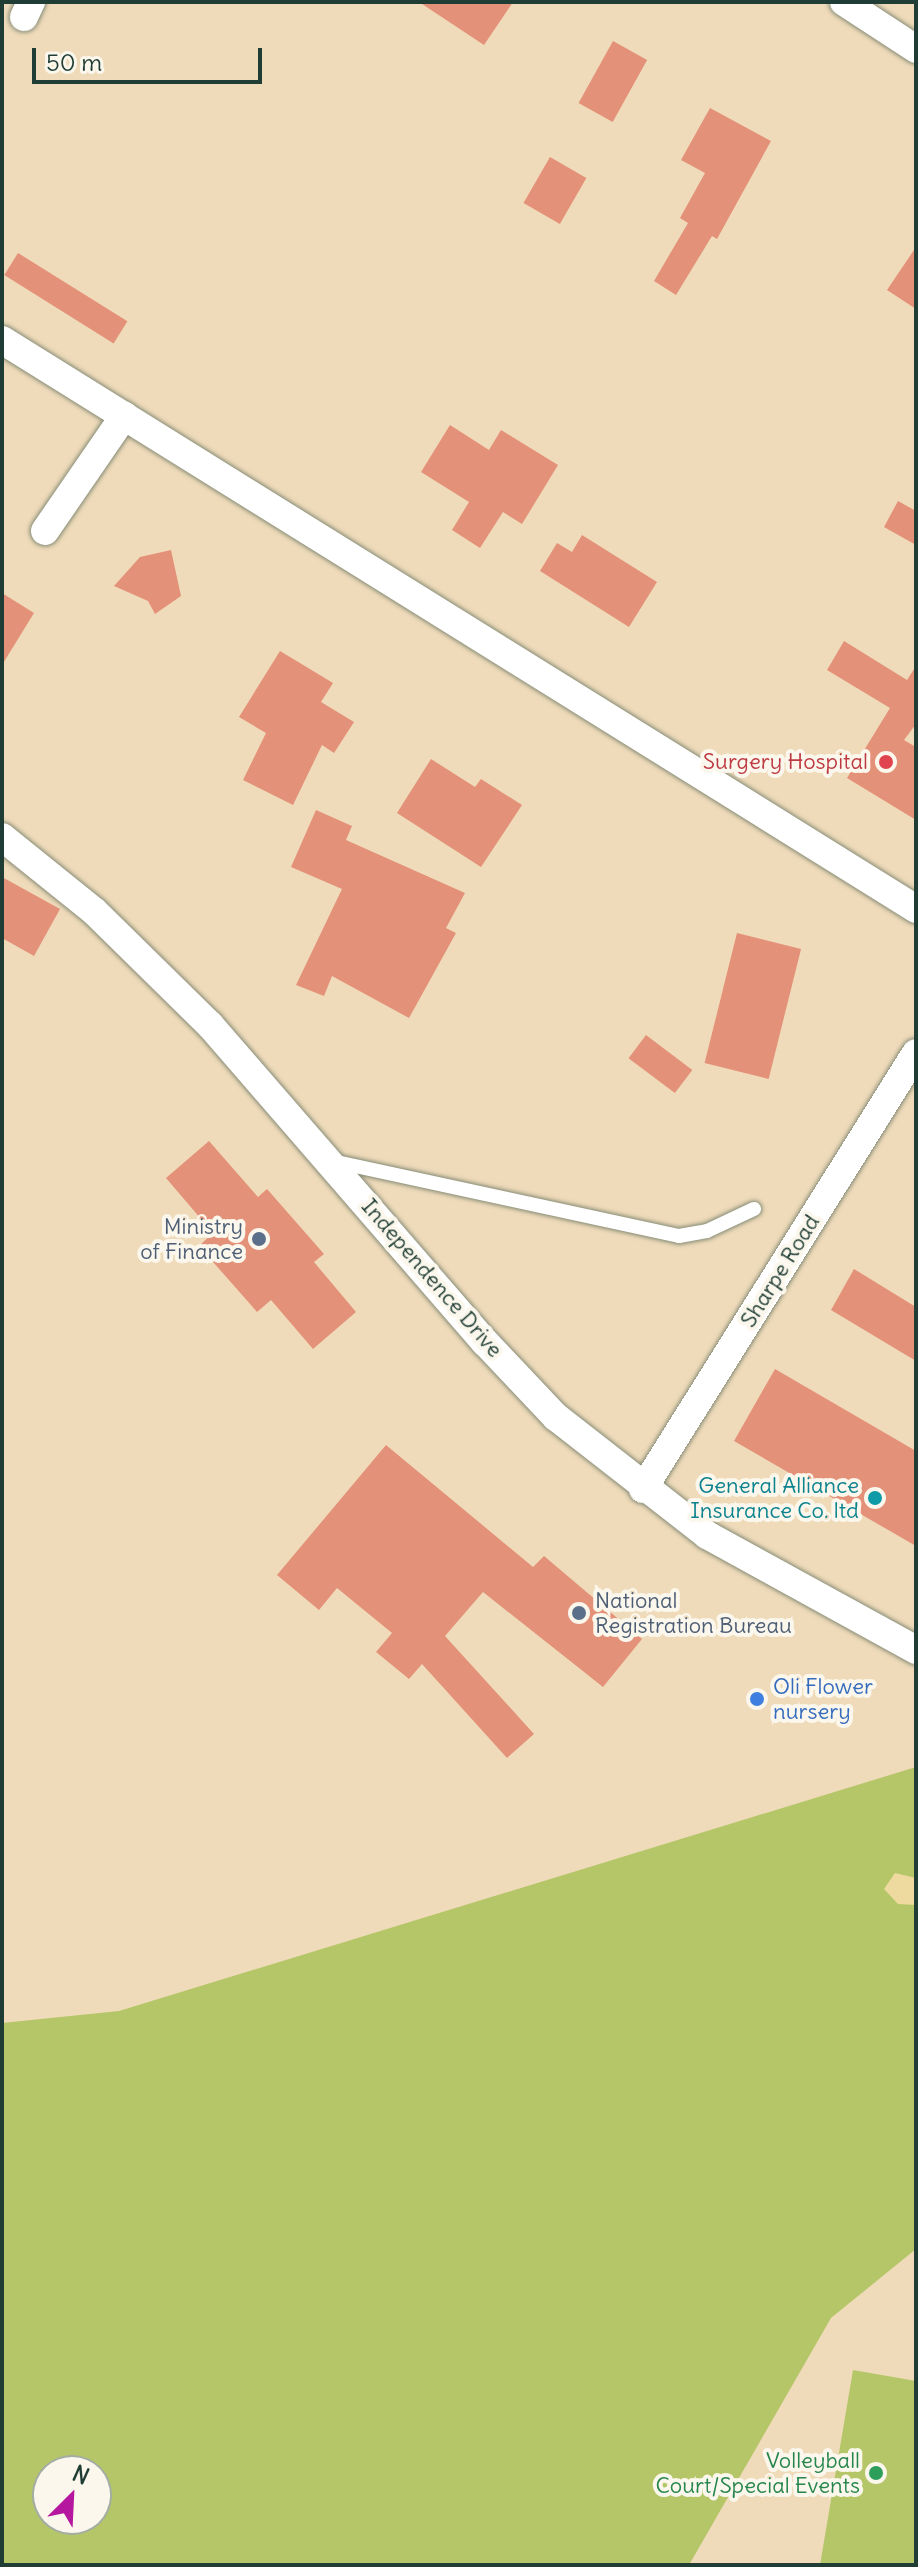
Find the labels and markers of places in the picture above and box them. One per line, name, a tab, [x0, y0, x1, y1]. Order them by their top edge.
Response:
place label: Surgery Hospital	[703, 749, 868, 775]
marker: Surgery Hospital	[875, 751, 897, 773]
place label: Ministry of Finance	[140, 1213, 243, 1264]
marker: Ministry of Finance	[250, 1230, 268, 1248]
place label: General Alliance Insurance Co. ltd	[690, 1472, 859, 1524]
marker: General Alliance Insurance Co. ltd	[866, 1489, 884, 1507]
place label: National Registration Bureau	[595, 1587, 792, 1638]
marker: National Registration Bureau	[570, 1604, 588, 1622]
place label: Oli Flower nursery	[773, 1673, 873, 1724]
marker: Oli Flower nursery	[748, 1690, 766, 1708]
place label: Volleyball Court/Special Events	[656, 2447, 860, 2498]
marker: Volleyball Court/Special Events	[867, 2464, 885, 2482]

